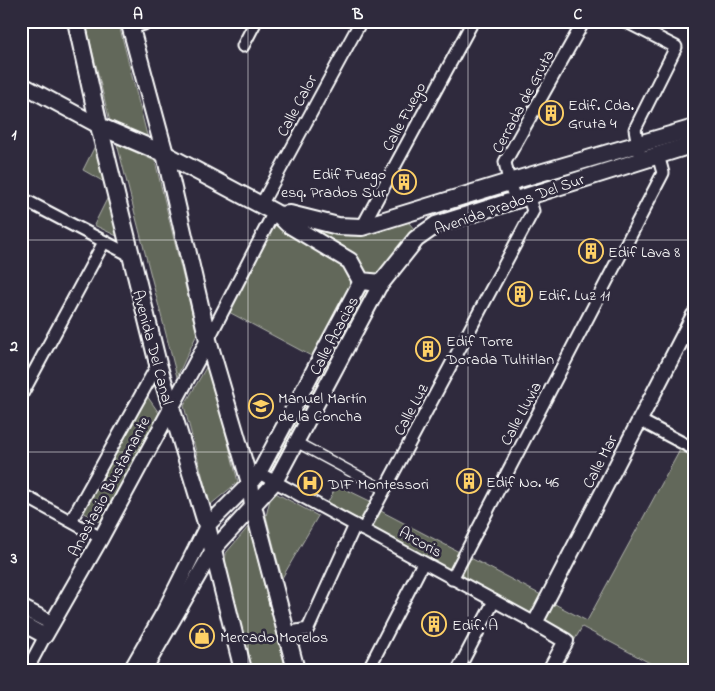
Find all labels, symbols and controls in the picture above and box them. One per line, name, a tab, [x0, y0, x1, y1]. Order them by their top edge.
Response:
text: A	[133, 3, 143, 27]
text: B	[352, 3, 364, 27]
text: C	[574, 3, 583, 27]
street label: Cerrada de Gruta	[486, 46, 561, 158]
street label: Calle Calor	[271, 71, 324, 141]
street label: Calle Fuego	[377, 78, 433, 156]
place label: Edif. Cda. Gruta 4	[568, 94, 634, 136]
building icon: Edif. Cda. Gruta 4	[538, 100, 564, 126]
text: 1	[11, 123, 17, 147]
place label: Edif Fuego esq. Prados Sur	[281, 163, 386, 205]
street label: Avenida Prados Del Sur	[431, 168, 588, 242]
building icon: Edif Fuego esq. Prados Sur	[391, 169, 417, 195]
building icon: Edif Lava 8	[578, 238, 604, 264]
place label: Edif Lava 8	[608, 241, 680, 265]
building icon: Edif. Luz 11	[507, 281, 533, 307]
place label: Edif. Luz 11	[538, 284, 610, 308]
street label: Avenida Del Canal	[125, 287, 179, 408]
street label: Calle Acacias	[304, 292, 366, 380]
place label: Edif Torre Dorada Tultitlan	[445, 330, 554, 372]
text: 2	[9, 335, 18, 359]
building icon: Edif Torre Dorada Tultitlan	[415, 336, 441, 362]
street label: Calle Lluvia	[495, 378, 549, 450]
street label: Calle Luz	[388, 379, 436, 440]
place label: Manuel Martín de la Concha	[278, 387, 367, 429]
school or university icon: Manuel Martín de la Concha	[248, 393, 274, 419]
street label: Anastasio Bustamante	[63, 412, 157, 561]
street label: Calle Mar	[577, 431, 624, 493]
building icon: Edif No. 46	[456, 468, 482, 494]
hospital icon: DIF Montessori	[297, 470, 323, 496]
place label: Edif No. 46	[486, 471, 559, 495]
place label: DIF Montessori	[327, 473, 429, 497]
street label: Arcoris	[394, 521, 446, 564]
text: 3	[10, 547, 18, 571]
building icon: Edif. A	[421, 611, 447, 637]
place label: Edif. A	[452, 614, 498, 638]
shop icon: Mercado Morelos	[189, 623, 215, 649]
place label: Mercado Morelos	[220, 626, 328, 650]

